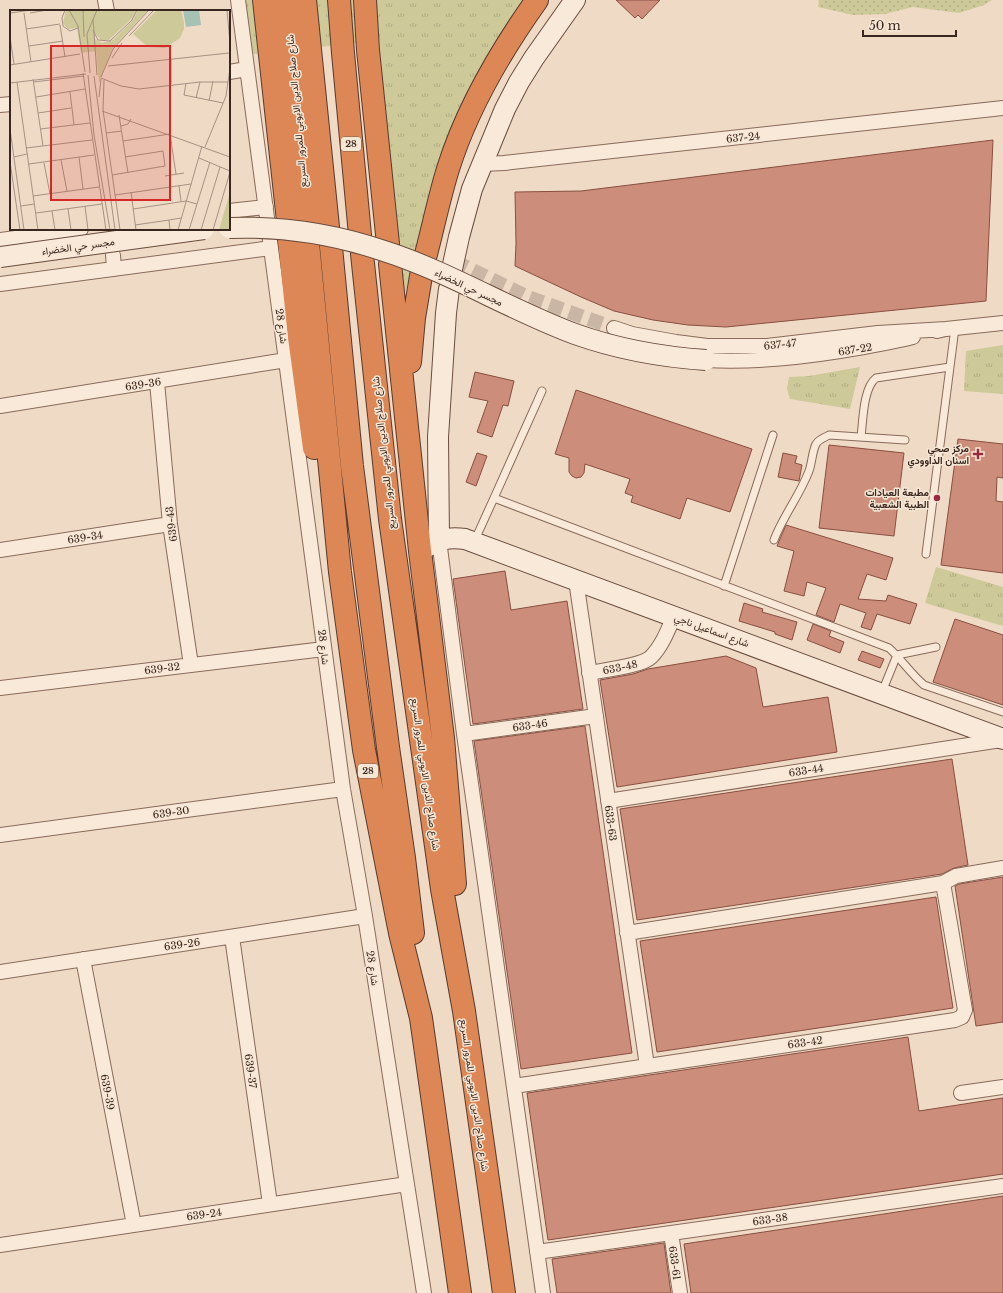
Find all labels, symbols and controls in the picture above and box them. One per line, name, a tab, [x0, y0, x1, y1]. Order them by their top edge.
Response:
inset map	[10, 10, 230, 230]
scale bar	[863, 12, 956, 38]
text: 50 m	[869, 18, 901, 33]
street label: شارع صلاح الدين الايوبي للمرور السريع	[283, 34, 312, 188]
street label: 637-24	[725, 129, 761, 146]
road number: 28	[341, 137, 361, 151]
street label: مجسر حي الخضراء	[41, 235, 116, 260]
street label: مجسر حي الخضراء	[432, 266, 505, 311]
street label: شارع 28	[273, 308, 290, 345]
street label: 637-47	[763, 336, 798, 353]
street label: 637-22	[837, 340, 873, 359]
street label: 639-36	[124, 375, 162, 394]
street label: شارع صلاح الدين الايوبي للمرور السريع	[369, 376, 400, 530]
place label: مركز صحي اسنان الداوودي	[908, 442, 970, 469]
marker: مركز صحي اسنان الداوودي	[972, 448, 984, 460]
place label: مطبعة العيادات الطبية الشعبية	[865, 486, 930, 511]
marker: مطبعة العيادات الطبية الشعبية	[932, 493, 942, 503]
street label: 639-43	[163, 505, 180, 542]
street label: 639-34	[66, 528, 104, 547]
street label: شارع اسماعيل ناجي	[672, 611, 751, 652]
street label: شارع 28	[315, 629, 332, 665]
street label: 633-48	[601, 657, 639, 678]
street label: 639-32	[143, 660, 181, 677]
street label: شارع صلاح الدين الايوبي للمرور السريع	[406, 697, 443, 851]
street label: 633-46	[512, 717, 549, 734]
street label: 633-44	[788, 761, 825, 780]
road number: 28	[358, 764, 378, 778]
street label: 639-30	[152, 803, 190, 822]
street label: 633-63	[602, 804, 619, 842]
street label: 639-26	[163, 936, 201, 953]
street label: شارع 28	[363, 950, 382, 987]
street label: شارع صلاح الدين الايوبي للمرور السريع	[455, 1018, 492, 1172]
street label: 633-42	[787, 1034, 823, 1051]
street label: 639-37	[242, 1053, 260, 1090]
street label: 639-39	[98, 1073, 117, 1111]
street label: 639-24	[186, 1206, 223, 1223]
street label: 633-38	[752, 1211, 789, 1228]
street label: 633-61	[666, 1245, 683, 1281]

